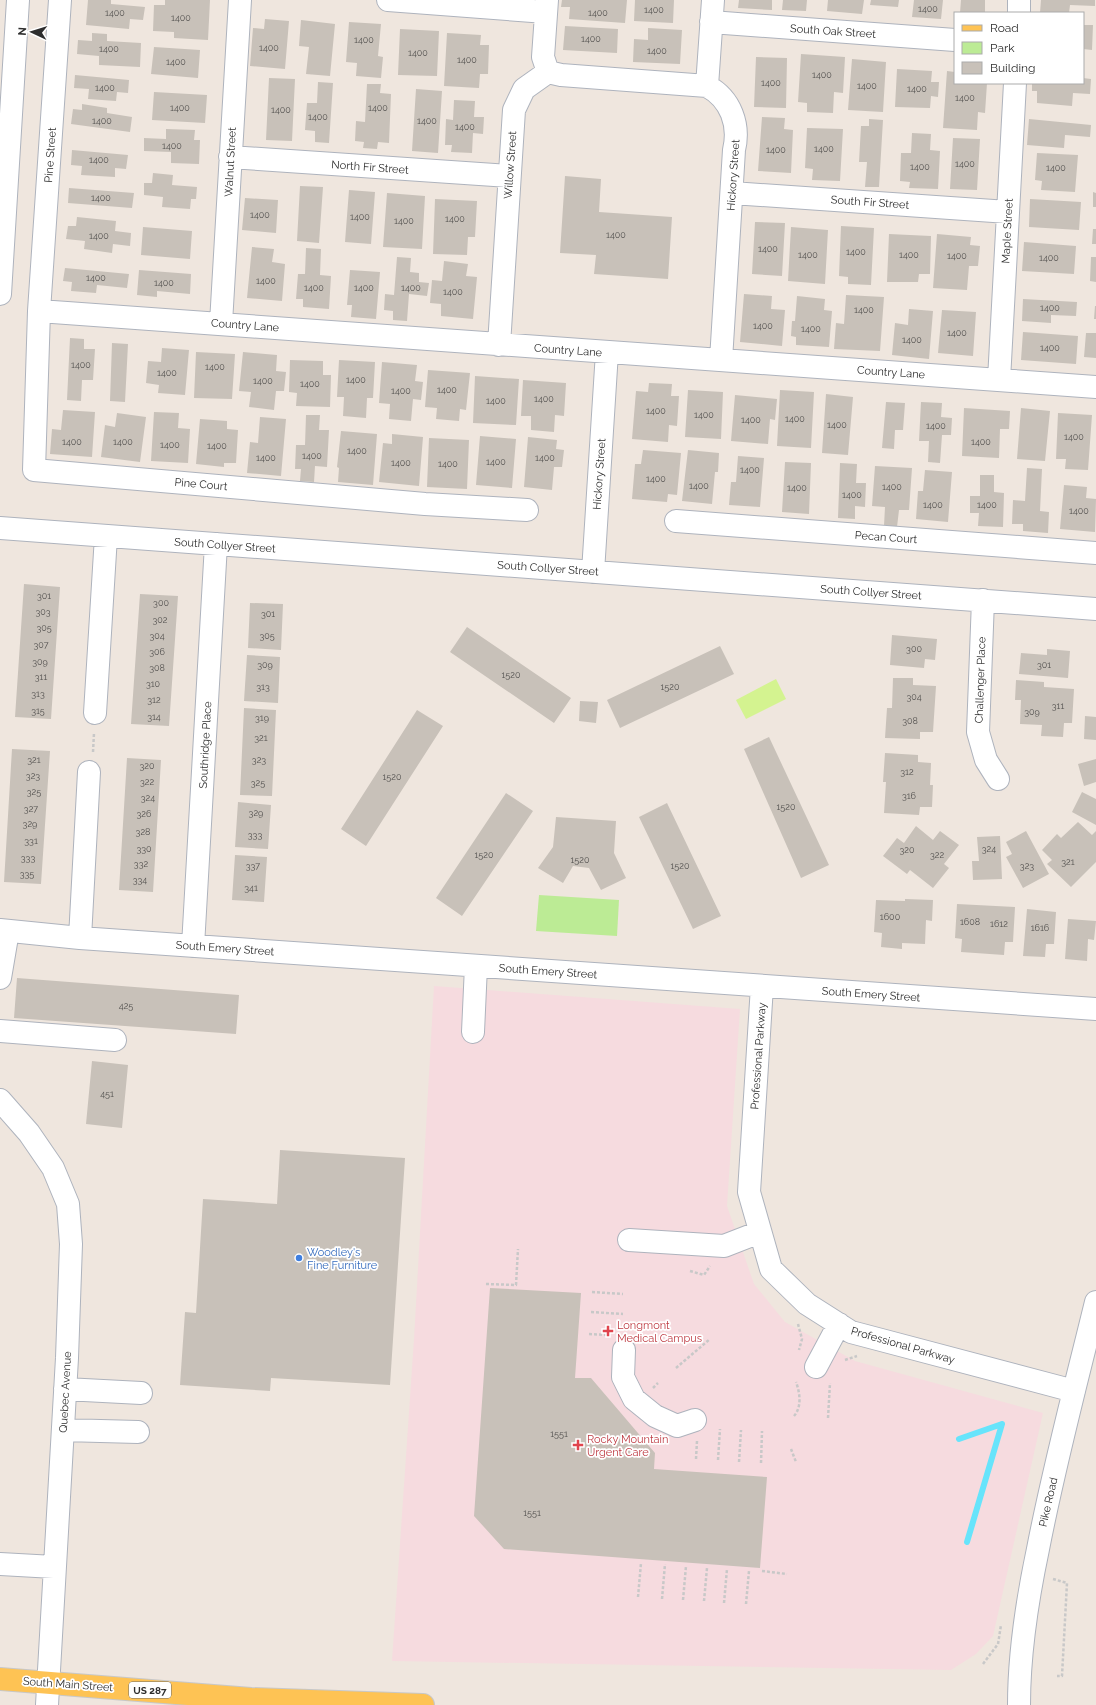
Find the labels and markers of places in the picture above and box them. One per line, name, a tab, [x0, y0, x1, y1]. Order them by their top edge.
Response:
place label: Woodley's Fine Furniture	[307, 1246, 378, 1272]
marker: Woodley's Fine Furniture	[294, 1253, 304, 1263]
place label: Longmont Medical Campus	[617, 1319, 702, 1345]
marker: Longmont Medical Campus	[602, 1325, 614, 1337]
place label: Rocky Mountain Urgent Care	[587, 1433, 668, 1459]
marker: Rocky Mountain Urgent Care	[572, 1439, 584, 1451]

